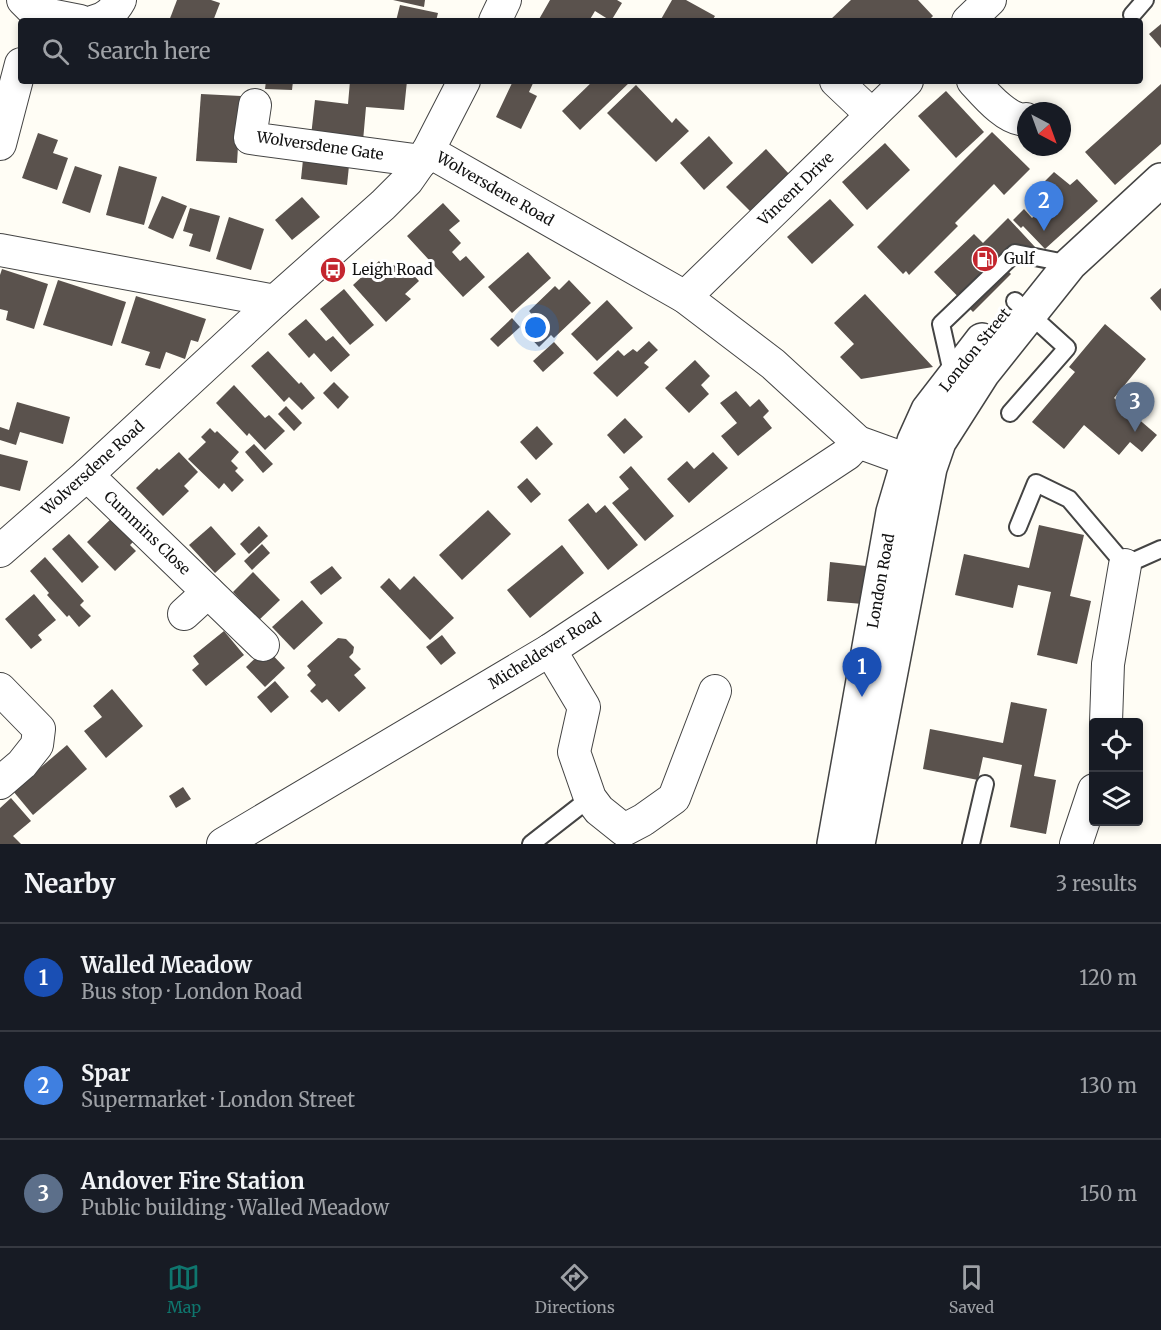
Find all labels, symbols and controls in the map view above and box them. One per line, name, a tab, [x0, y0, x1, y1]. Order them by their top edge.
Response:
search box	[18, 18, 1143, 84]
icon: search	[39, 35, 72, 68]
text: Search here	[87, 37, 210, 65]
north arrow	[1017, 102, 1071, 156]
street label: Wolversdene Gate	[254, 127, 385, 164]
street label: Wolversdene Road	[432, 147, 557, 230]
street label: Vincent Drive	[753, 148, 838, 230]
pin: 2	[1024, 182, 1064, 231]
fuel station icon: Gulf	[970, 244, 1000, 274]
place label: Gulf	[1004, 249, 1036, 268]
bus stop icon: Leigh Road	[318, 255, 348, 285]
place label: Leigh Road	[352, 260, 433, 279]
street label: London Street	[935, 304, 1014, 395]
your location	[521, 313, 550, 342]
pin: 3	[1116, 382, 1154, 432]
street label: Wolversdene Road	[36, 416, 148, 520]
street label: Cummins Close	[100, 487, 195, 579]
street label: London Road	[863, 532, 898, 630]
street label: Micheldever Road	[485, 608, 605, 693]
pin: 1	[842, 648, 882, 697]
map controls	[1089, 718, 1143, 826]
button: locate	[1089, 718, 1143, 772]
button: layers	[1089, 772, 1143, 826]
text: Nearby	[24, 867, 116, 900]
text: 3 results	[1056, 871, 1137, 896]
text: Walled Meadow	[81, 951, 252, 979]
text: 1	[39, 965, 48, 990]
text: 120 m	[1079, 965, 1137, 990]
text: Bus stop · London Road	[81, 979, 302, 1004]
text: Spar	[81, 1059, 131, 1087]
text: 2	[38, 1073, 49, 1098]
text: 130 m	[1080, 1073, 1137, 1098]
text: Supermarket · London Street	[81, 1087, 355, 1112]
text: Andover Fire Station	[81, 1167, 305, 1195]
text: 3	[38, 1181, 49, 1206]
text: 150 m	[1080, 1181, 1137, 1206]
text: Public building · Walled Meadow	[81, 1195, 389, 1220]
tab: Map	[167, 1261, 201, 1317]
tab: Directions	[535, 1261, 615, 1317]
tab: Saved	[949, 1261, 994, 1317]

